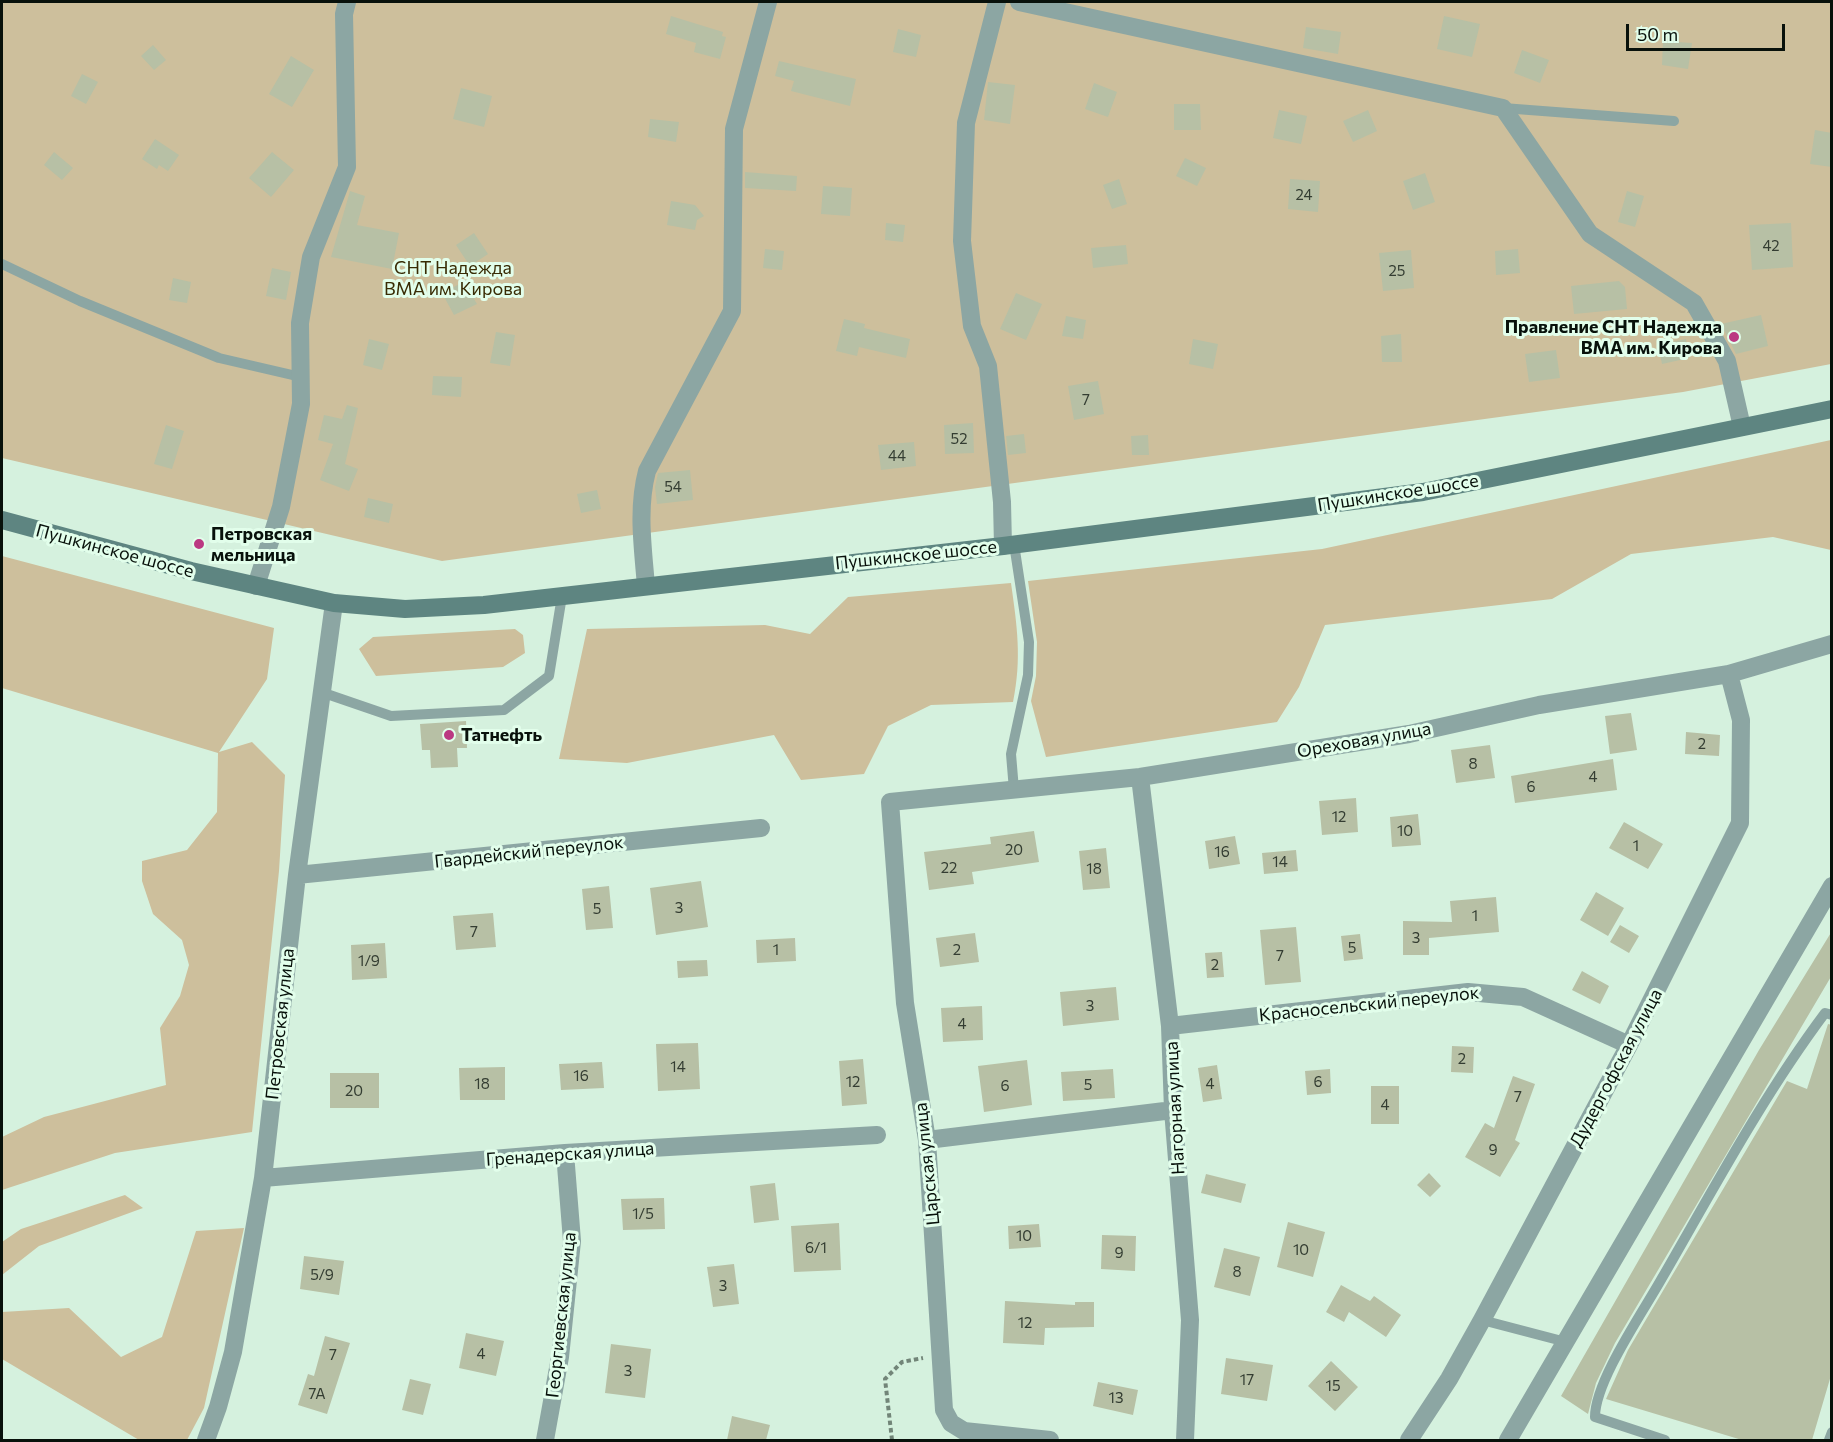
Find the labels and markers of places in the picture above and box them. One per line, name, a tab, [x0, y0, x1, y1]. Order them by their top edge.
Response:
place label: Правление СНТ Надежда ВМА им. Кирова	[1505, 316, 1722, 358]
marker: Правление СНТ Надежда ВМА им. Кирова	[1727, 330, 1741, 344]
place label: Петровская мельница	[211, 523, 312, 566]
marker: Петровская мельница	[192, 537, 206, 551]
place label: Татнефть	[461, 724, 542, 746]
marker: Татнефть	[442, 728, 456, 742]

